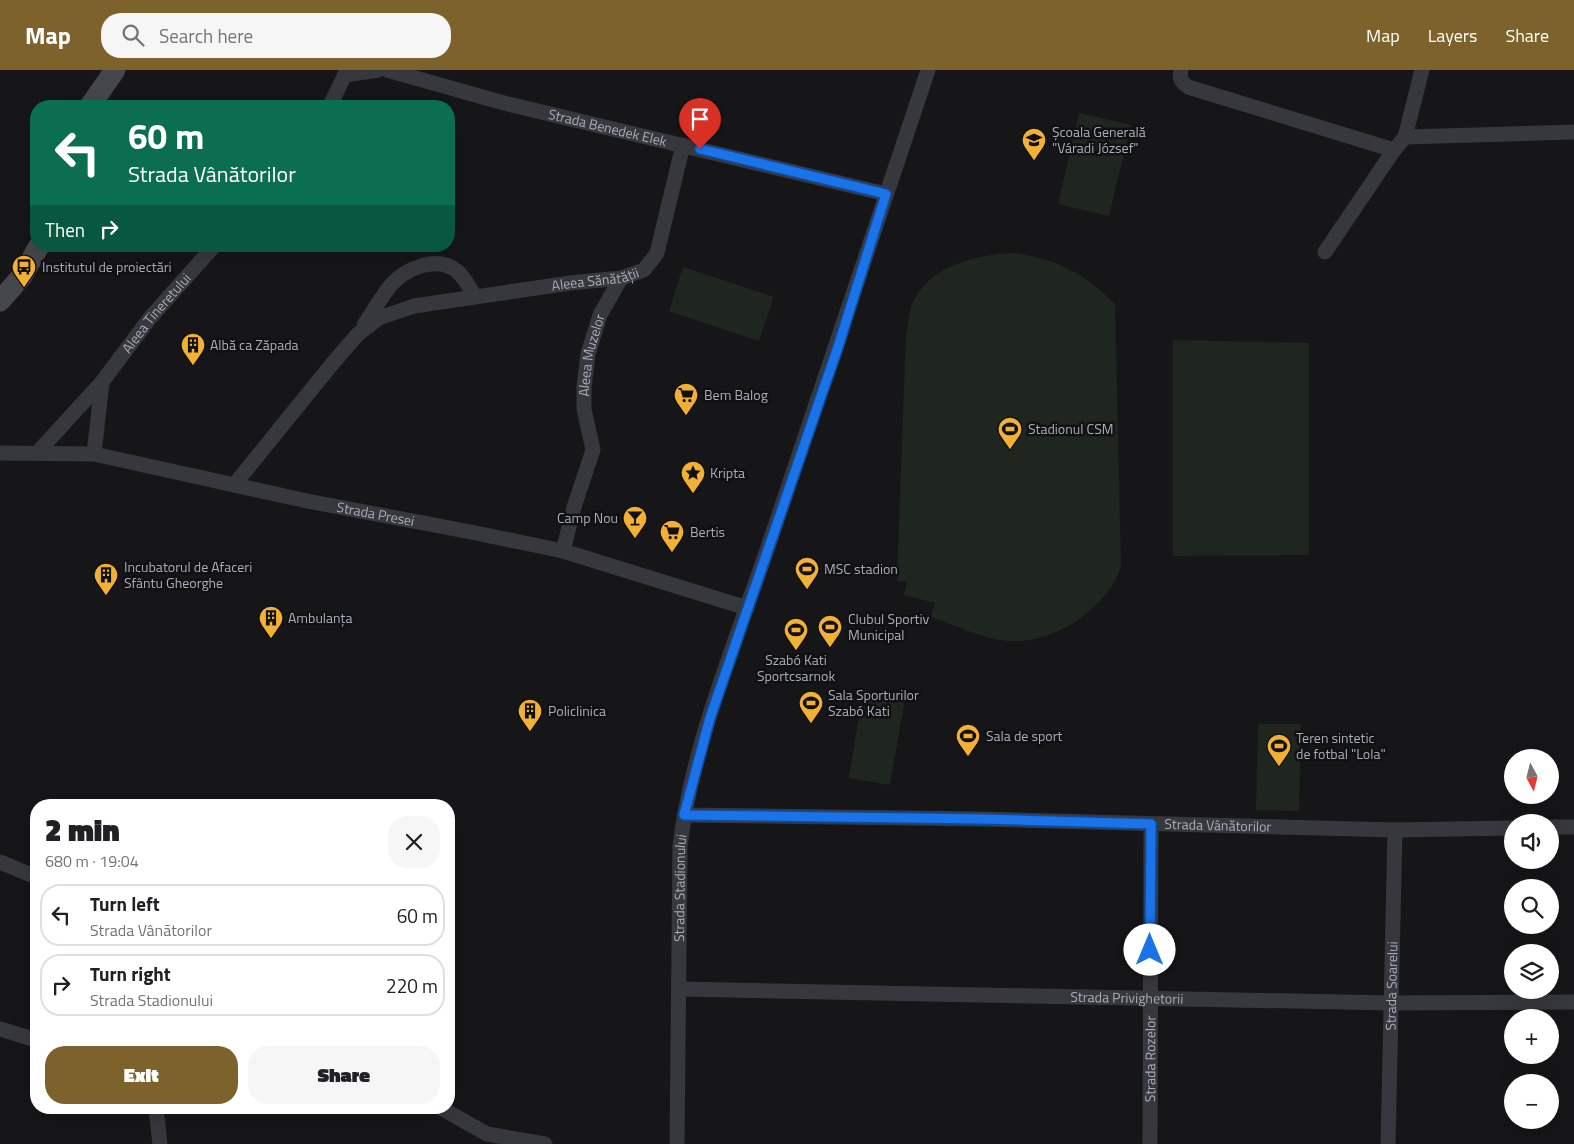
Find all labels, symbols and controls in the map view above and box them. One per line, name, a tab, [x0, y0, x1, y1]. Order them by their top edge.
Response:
search box	[101, 13, 451, 58]
text: Map	[25, 17, 71, 53]
icon: search	[119, 21, 147, 49]
text: Search here	[159, 21, 253, 50]
text: Map	[1366, 22, 1400, 49]
text: Layers	[1428, 22, 1477, 49]
text: Share	[1505, 22, 1549, 49]
pin	[679, 98, 721, 149]
street label: Strada Benedek Elek	[546, 103, 669, 151]
icon: arrive	[686, 105, 714, 133]
text: 60 m	[128, 109, 204, 163]
icon: left	[45, 120, 110, 185]
place label: Școala Generală "Váradi József"	[1052, 121, 1146, 158]
school or university icon: Școala Generală "Váradi József"	[1021, 127, 1047, 161]
text: Strada Vânătorilor	[128, 157, 296, 191]
text: Then	[45, 215, 85, 244]
icon: right	[95, 215, 123, 243]
bus stop icon: Institutul de proiectări	[11, 254, 37, 288]
place label: Institutul de proiectări	[42, 256, 172, 277]
street label: Aleea Sănătății	[550, 262, 642, 296]
street label: Aleea Tineretului	[116, 268, 195, 357]
street label: Aleea Muzelor	[573, 311, 610, 396]
building icon: Albă ca Zăpada	[180, 332, 206, 366]
place label: Albă ca Zăpada	[210, 334, 299, 355]
supermarket icon: Bem Balog	[673, 382, 699, 416]
place label: Bem Balog	[704, 384, 768, 405]
sports icon: Stadionul CSM	[997, 416, 1023, 450]
place label: Stadionul CSM	[1028, 418, 1113, 439]
place icon: Kripta	[680, 460, 706, 494]
place label: Kripta	[710, 462, 745, 483]
street label: Strada Presei	[335, 496, 416, 531]
bar icon: Camp Nou	[622, 505, 648, 539]
place label: Camp Nou	[557, 507, 618, 528]
supermarket icon: Bertis	[659, 519, 685, 553]
place label: Bertis	[690, 521, 725, 542]
place label: Incubatorul de Afaceri Sfântu Gheorghe	[124, 556, 252, 593]
sports icon: MSC stadion	[794, 556, 820, 590]
place label: MSC stadion	[824, 558, 898, 579]
building icon: Incubatorul de Afaceri Sfântu Gheorghe	[93, 562, 119, 596]
building icon: Ambulanța	[258, 605, 284, 639]
place label: Ambulanța	[288, 607, 353, 628]
place label: Clubul Sportiv Municipal	[848, 608, 930, 645]
sports icon: Clubul Sportiv Municipal	[817, 614, 843, 648]
sports icon: Szabó Kati Sportcsarnok	[783, 617, 809, 651]
place label: Szabó Kati Sportcsarnok	[757, 649, 835, 686]
place label: Sala Sporturilor Szabó Kati	[828, 684, 919, 721]
sports icon: Sala Sporturilor Szabó Kati	[798, 690, 824, 724]
building icon: Policlinica	[517, 698, 543, 732]
place label: Policlinica	[548, 700, 606, 721]
sports icon: Sala de sport	[955, 723, 981, 757]
place label: Sala de sport	[986, 725, 1063, 746]
place label: Teren sintetic de fotbal "Lola"	[1296, 727, 1386, 764]
sports icon: Teren sintetic de fotbal "Lola"	[1266, 733, 1292, 767]
north arrow	[1504, 749, 1559, 804]
map controls	[1504, 749, 1559, 1129]
text: 2 min	[45, 807, 120, 853]
street label: Strada Vânătorilor	[1164, 813, 1272, 837]
button: sound	[1504, 814, 1559, 869]
button: close	[388, 816, 440, 868]
street label: Strada Stadionului	[668, 833, 691, 942]
text: 680 m · 19:04	[45, 849, 139, 873]
button: search	[1504, 879, 1559, 934]
text: Turn left	[90, 889, 160, 918]
icon: left	[47, 901, 75, 929]
text: 60 m	[397, 901, 438, 930]
text: Strada Vânătorilor	[90, 918, 212, 942]
position arrow	[1123, 923, 1175, 975]
street label: Strada Soarelui	[1380, 941, 1403, 1031]
button: layers	[1504, 944, 1559, 999]
text: Turn right	[90, 959, 171, 988]
icon: right	[47, 971, 75, 999]
text: 220 m	[386, 971, 438, 1000]
street label: Strada Privighetorii	[1070, 986, 1184, 1009]
text: Strada Stadionului	[90, 988, 213, 1012]
button: +	[1504, 1009, 1559, 1064]
street label: Strada Rozelor	[1139, 1016, 1160, 1102]
button: Exit	[45, 1046, 238, 1104]
button: Share	[248, 1046, 440, 1104]
button: −	[1504, 1074, 1559, 1129]

